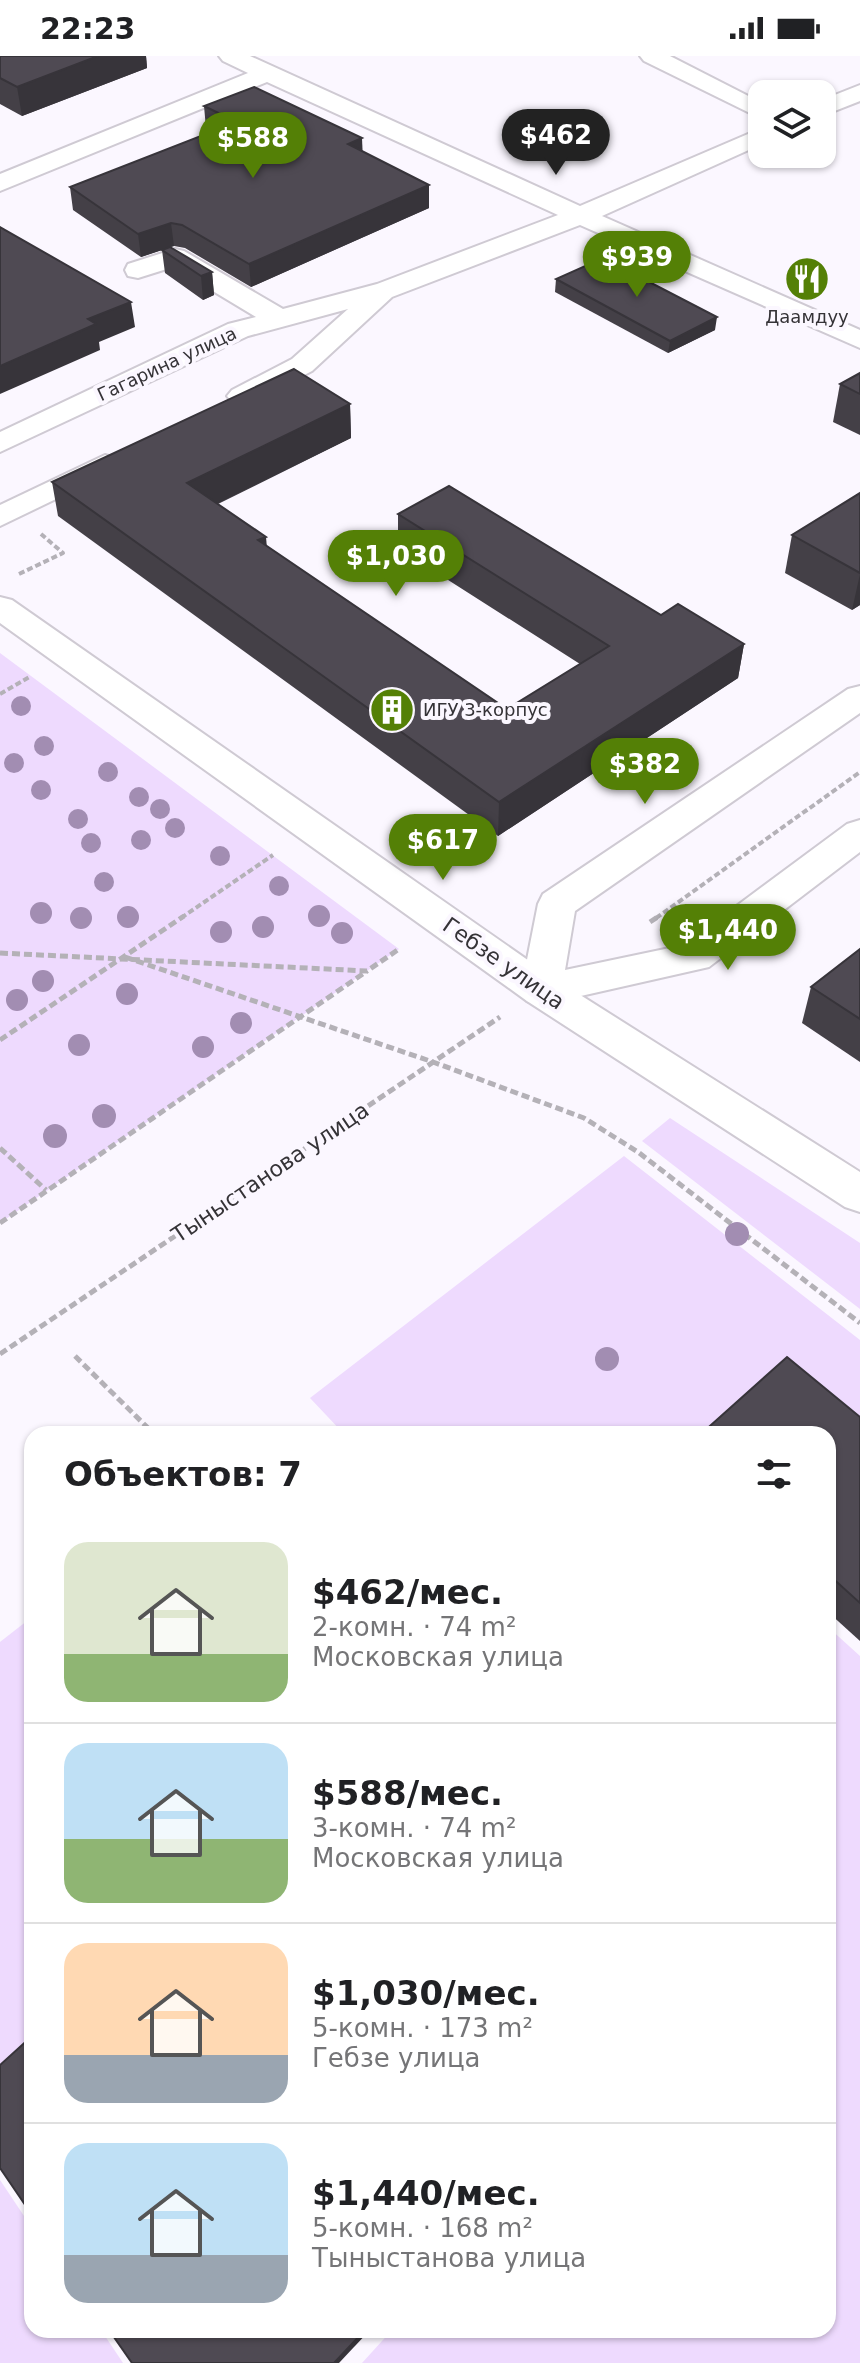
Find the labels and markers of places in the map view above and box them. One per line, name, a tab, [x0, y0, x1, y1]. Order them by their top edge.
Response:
pin: $462	[509, 109, 603, 177]
pin: $588	[206, 112, 300, 180]
pin: $939	[590, 231, 684, 299]
restaurant icon: Даамдуу	[783, 255, 831, 303]
place label: Даамдуу	[765, 306, 849, 327]
pin: $1,030	[331, 530, 461, 598]
building icon: ИГУ 3-корпус	[368, 686, 416, 734]
place label: ИГУ 3-корпус	[423, 699, 548, 720]
pin: $382	[598, 738, 692, 806]
pin: $617	[396, 814, 490, 882]
pin: $1,440	[663, 904, 793, 972]

